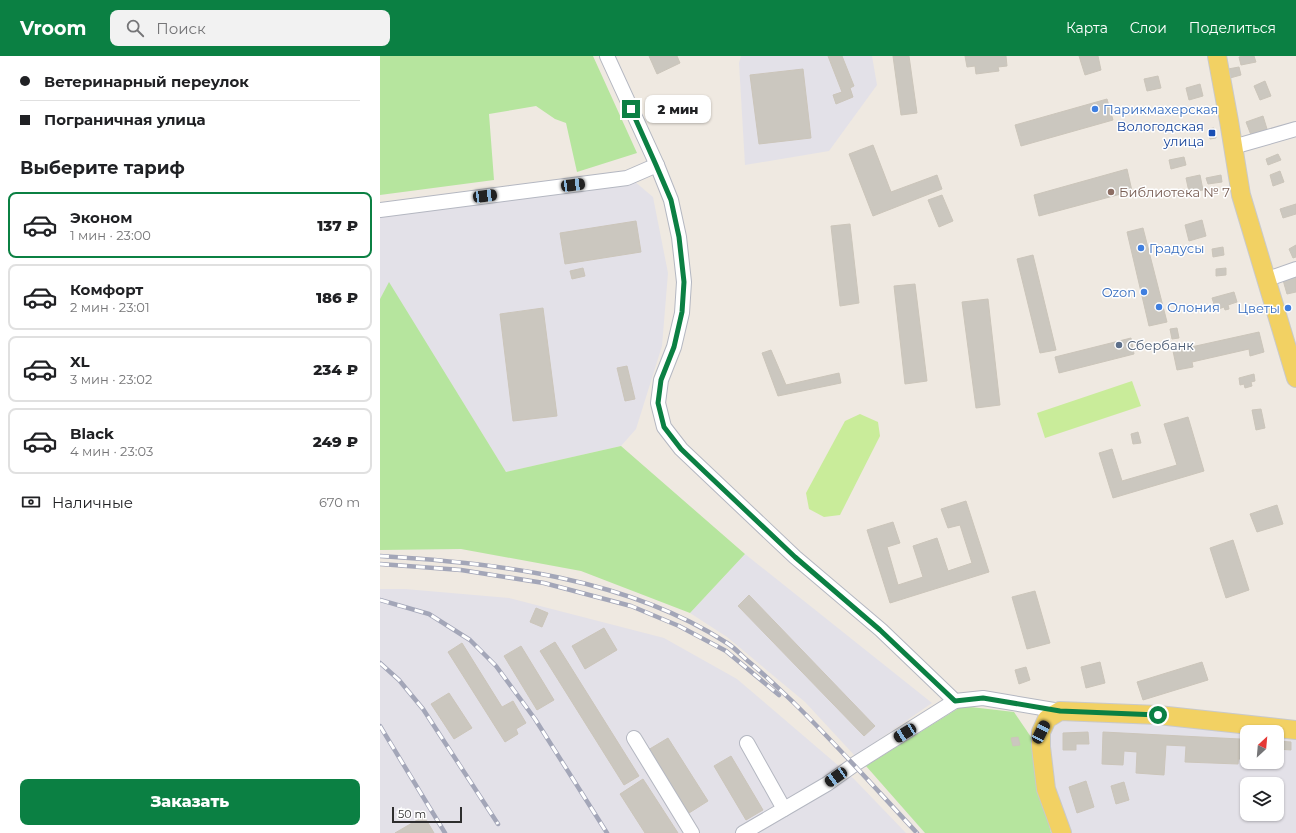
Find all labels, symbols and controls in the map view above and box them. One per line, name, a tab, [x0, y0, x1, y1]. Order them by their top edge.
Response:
search box	[110, 10, 390, 46]
text: Vroom	[20, 17, 86, 40]
icon: search	[124, 17, 146, 39]
text: Поиск	[156, 19, 206, 38]
text: Карта	[1066, 19, 1108, 37]
text: Слои	[1130, 19, 1167, 37]
text: Поделиться	[1189, 19, 1276, 37]
text: Ветеринарный переулок	[44, 72, 249, 91]
callout: 2 мин	[645, 95, 711, 123]
route end	[622, 100, 640, 118]
text: 2 мин	[658, 101, 698, 117]
place label: Парикмахерская	[1103, 101, 1218, 117]
marker: Парикмахерская	[1090, 104, 1100, 114]
text: Пограничная улица	[44, 110, 206, 129]
place label: Вологодская улица	[1117, 118, 1204, 149]
marker: Вологодская улица	[1207, 128, 1217, 138]
text: Выберите тариф	[20, 157, 185, 179]
car	[560, 178, 586, 192]
place label: Библиотека № 7	[1119, 184, 1230, 200]
marker: Библиотека № 7	[1106, 187, 1116, 197]
car	[472, 189, 498, 203]
icon: car	[22, 207, 58, 243]
text: Эконом	[70, 208, 132, 227]
text: 137 ₽	[317, 216, 358, 235]
text: 1 мин · 23:00	[70, 227, 151, 243]
place label: Градусы	[1149, 240, 1204, 256]
marker: Градусы	[1136, 243, 1146, 253]
icon: car	[22, 279, 58, 315]
text: Комфорт	[70, 280, 143, 299]
place label: Ozon	[1102, 284, 1136, 300]
marker: Ozon	[1139, 287, 1149, 297]
text: 186 ₽	[316, 288, 358, 307]
text: 2 мин · 23:01	[70, 299, 150, 315]
place label: Олония	[1167, 299, 1220, 315]
place label: Цветы	[1237, 300, 1280, 316]
marker: Олония	[1154, 302, 1164, 312]
marker: Цветы	[1283, 303, 1293, 313]
place label: Сбербанк	[1127, 337, 1194, 353]
marker: Сбербанк	[1114, 340, 1124, 350]
icon: car	[22, 351, 58, 387]
text: XL	[70, 352, 89, 371]
text: 234 ₽	[313, 360, 358, 379]
text: 3 мин · 23:02	[70, 371, 152, 387]
icon: car	[22, 423, 58, 459]
text: Black	[70, 424, 114, 443]
text: 249 ₽	[313, 432, 358, 451]
text: 4 мин · 23:03	[70, 443, 153, 459]
icon: cash	[20, 491, 42, 513]
text: Наличные	[52, 493, 133, 512]
text: 670 m	[319, 494, 360, 510]
route start	[1149, 706, 1167, 724]
car	[1030, 719, 1052, 745]
car	[892, 722, 918, 744]
north arrow	[1240, 725, 1284, 769]
map controls	[1240, 725, 1284, 821]
car	[823, 765, 849, 789]
button: layers	[1240, 777, 1284, 821]
button: Заказать	[20, 779, 360, 825]
scale bar	[392, 805, 462, 824]
text: 50 m	[398, 807, 426, 821]

